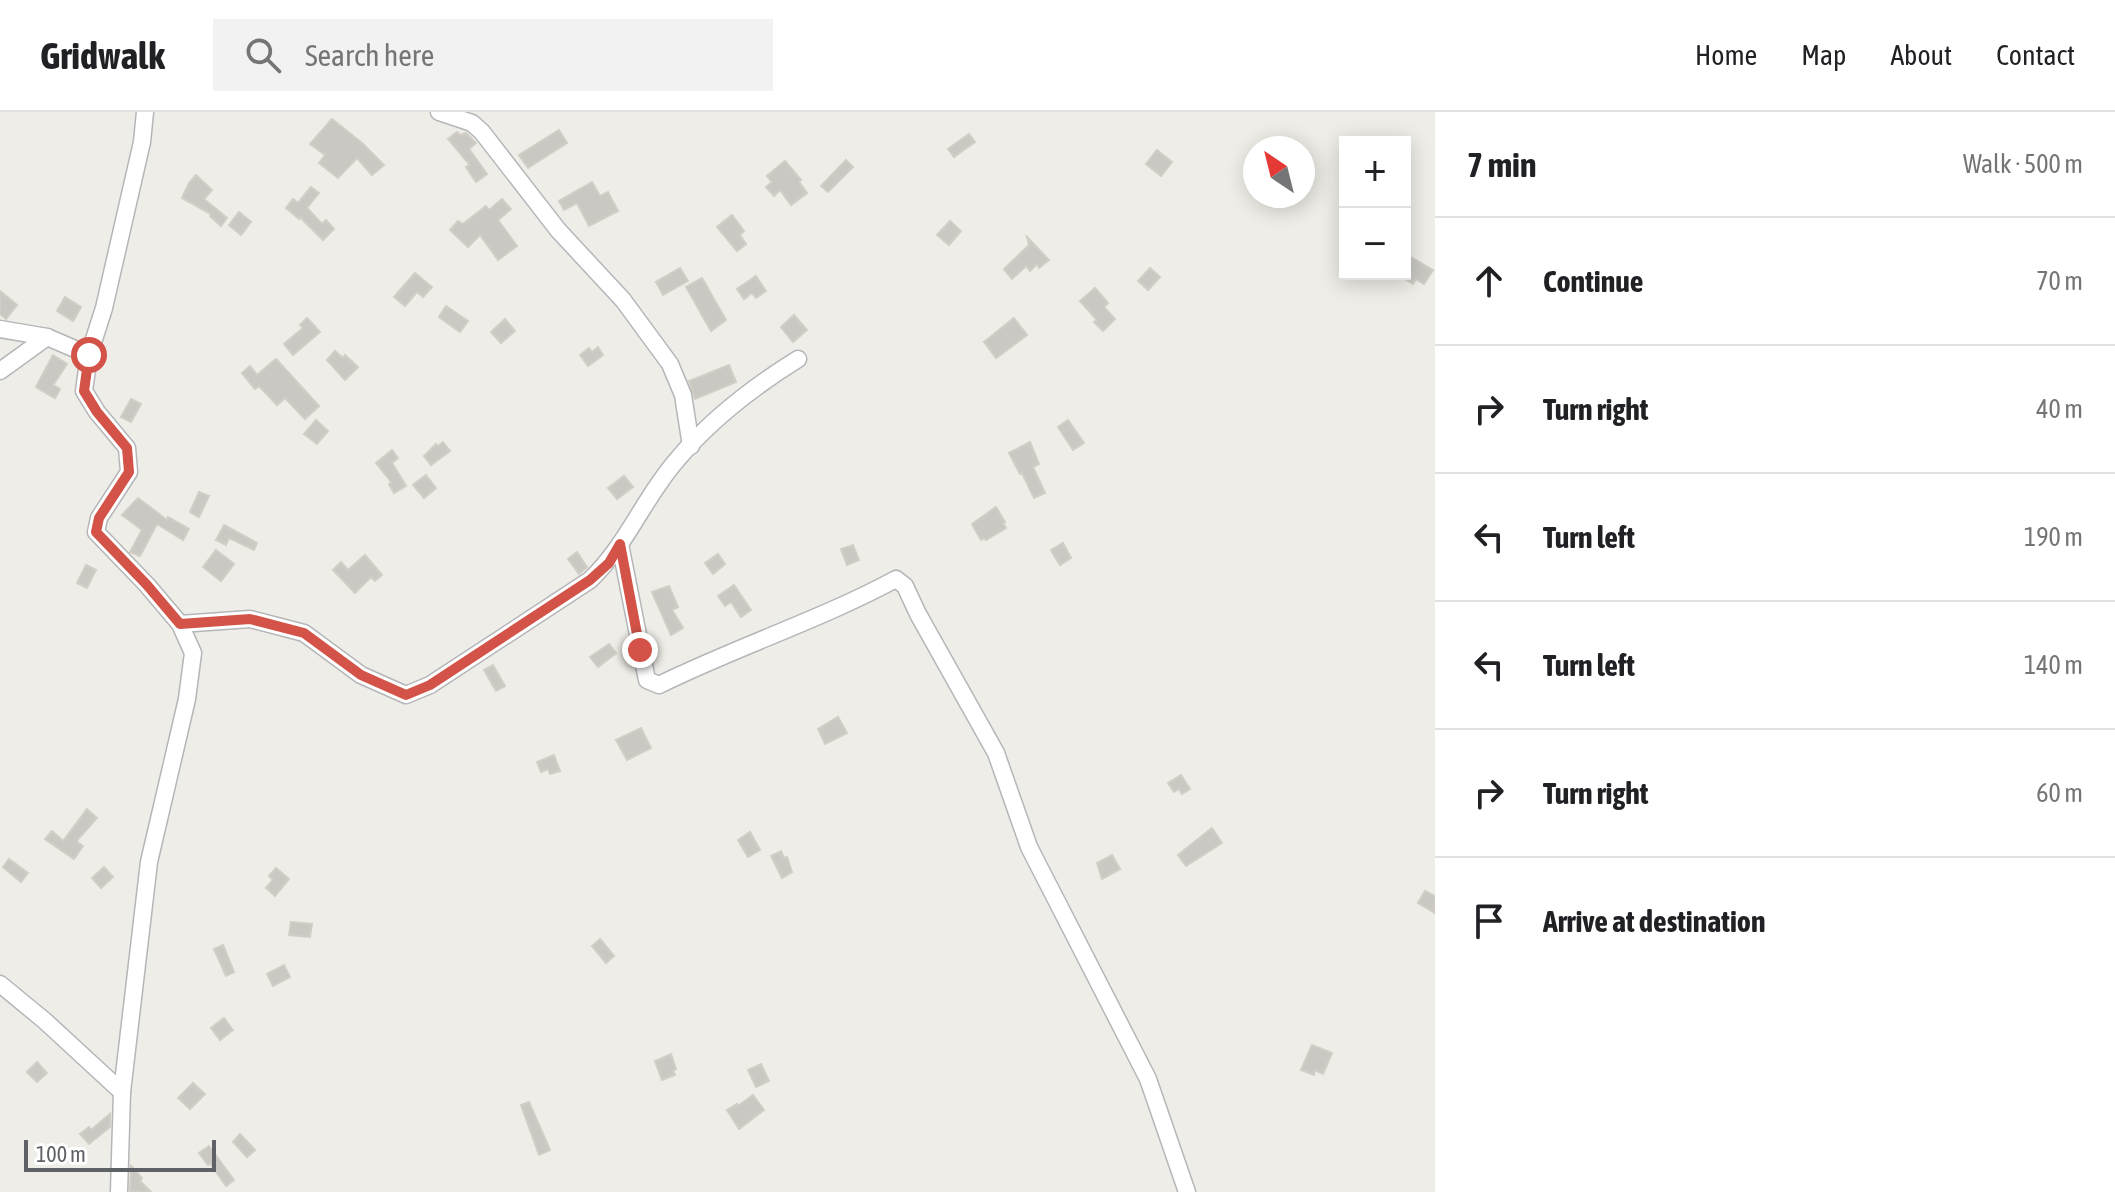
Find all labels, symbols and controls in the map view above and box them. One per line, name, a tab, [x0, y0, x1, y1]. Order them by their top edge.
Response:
search box	[213, 19, 773, 91]
icon: search	[241, 33, 285, 77]
text: Gridwalk	[40, 34, 165, 77]
text: Search here	[305, 38, 434, 72]
text: Home	[1695, 39, 1757, 71]
text: Map	[1801, 39, 1846, 71]
text: About	[1890, 39, 1952, 71]
text: Contact	[1996, 39, 2075, 71]
north arrow	[1243, 136, 1315, 208]
map controls	[1339, 136, 1411, 280]
button: +	[1339, 136, 1411, 208]
text: 7 min	[1467, 145, 1536, 184]
text: Walk · 500 m	[1963, 149, 2083, 179]
button: −	[1339, 208, 1411, 280]
icon: ahead	[1467, 259, 1511, 303]
text: Continue	[1543, 264, 1643, 298]
text: 70 m	[2036, 266, 2083, 296]
route start	[71, 337, 107, 373]
icon: right	[1467, 387, 1511, 431]
text: Turn right	[1543, 392, 1649, 426]
text: 40 m	[2036, 394, 2083, 424]
icon: left	[1467, 515, 1511, 559]
text: Turn left	[1543, 520, 1635, 554]
text: 190 m	[2024, 522, 2083, 552]
route end	[622, 632, 658, 668]
icon: left	[1467, 643, 1511, 687]
text: Turn left	[1543, 648, 1635, 682]
text: 140 m	[2024, 650, 2083, 680]
icon: right	[1467, 771, 1511, 815]
text: Turn right	[1543, 776, 1649, 810]
text: 60 m	[2036, 778, 2083, 808]
icon: arrive	[1467, 899, 1511, 943]
text: Arrive at destination	[1543, 904, 1765, 938]
scale bar	[24, 1136, 216, 1172]
text: 100 m	[36, 1141, 86, 1167]

